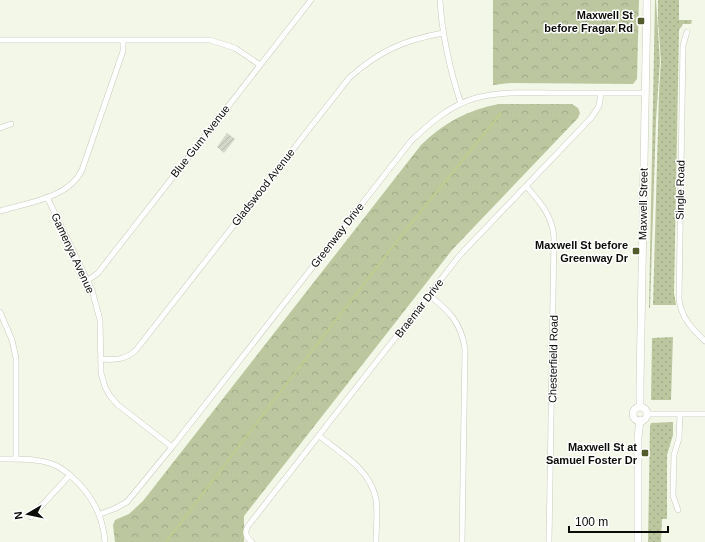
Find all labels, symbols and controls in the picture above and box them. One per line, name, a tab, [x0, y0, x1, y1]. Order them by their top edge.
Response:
place label: Maxwell St before Fragar Rd	[544, 9, 633, 34]
marker: Maxwell St before Fragar Rd	[636, 16, 646, 26]
street label: Blue Gum Avenue	[168, 102, 232, 180]
street label: Gladswood Avenue	[229, 146, 297, 228]
street label: Single Road	[673, 160, 687, 220]
street label: Maxwell Street	[636, 168, 650, 240]
street label: Greenway Drive	[308, 200, 366, 270]
street label: Gamenya Avenue	[49, 211, 97, 295]
place label: Maxwell St before Greenway Dr	[535, 239, 629, 264]
marker: Maxwell St before Greenway Dr	[631, 246, 641, 256]
street label: Braemar Drive	[392, 276, 446, 340]
street label: Chesterfield Road	[546, 315, 560, 403]
place label: Maxwell St at Samuel Foster Dr	[546, 441, 638, 466]
marker: Maxwell St at Samuel Foster Dr	[640, 448, 650, 458]
north arrow	[8, 494, 48, 534]
scale bar	[569, 508, 668, 534]
text: N	[12, 511, 25, 520]
text: 100 m	[575, 515, 608, 529]

